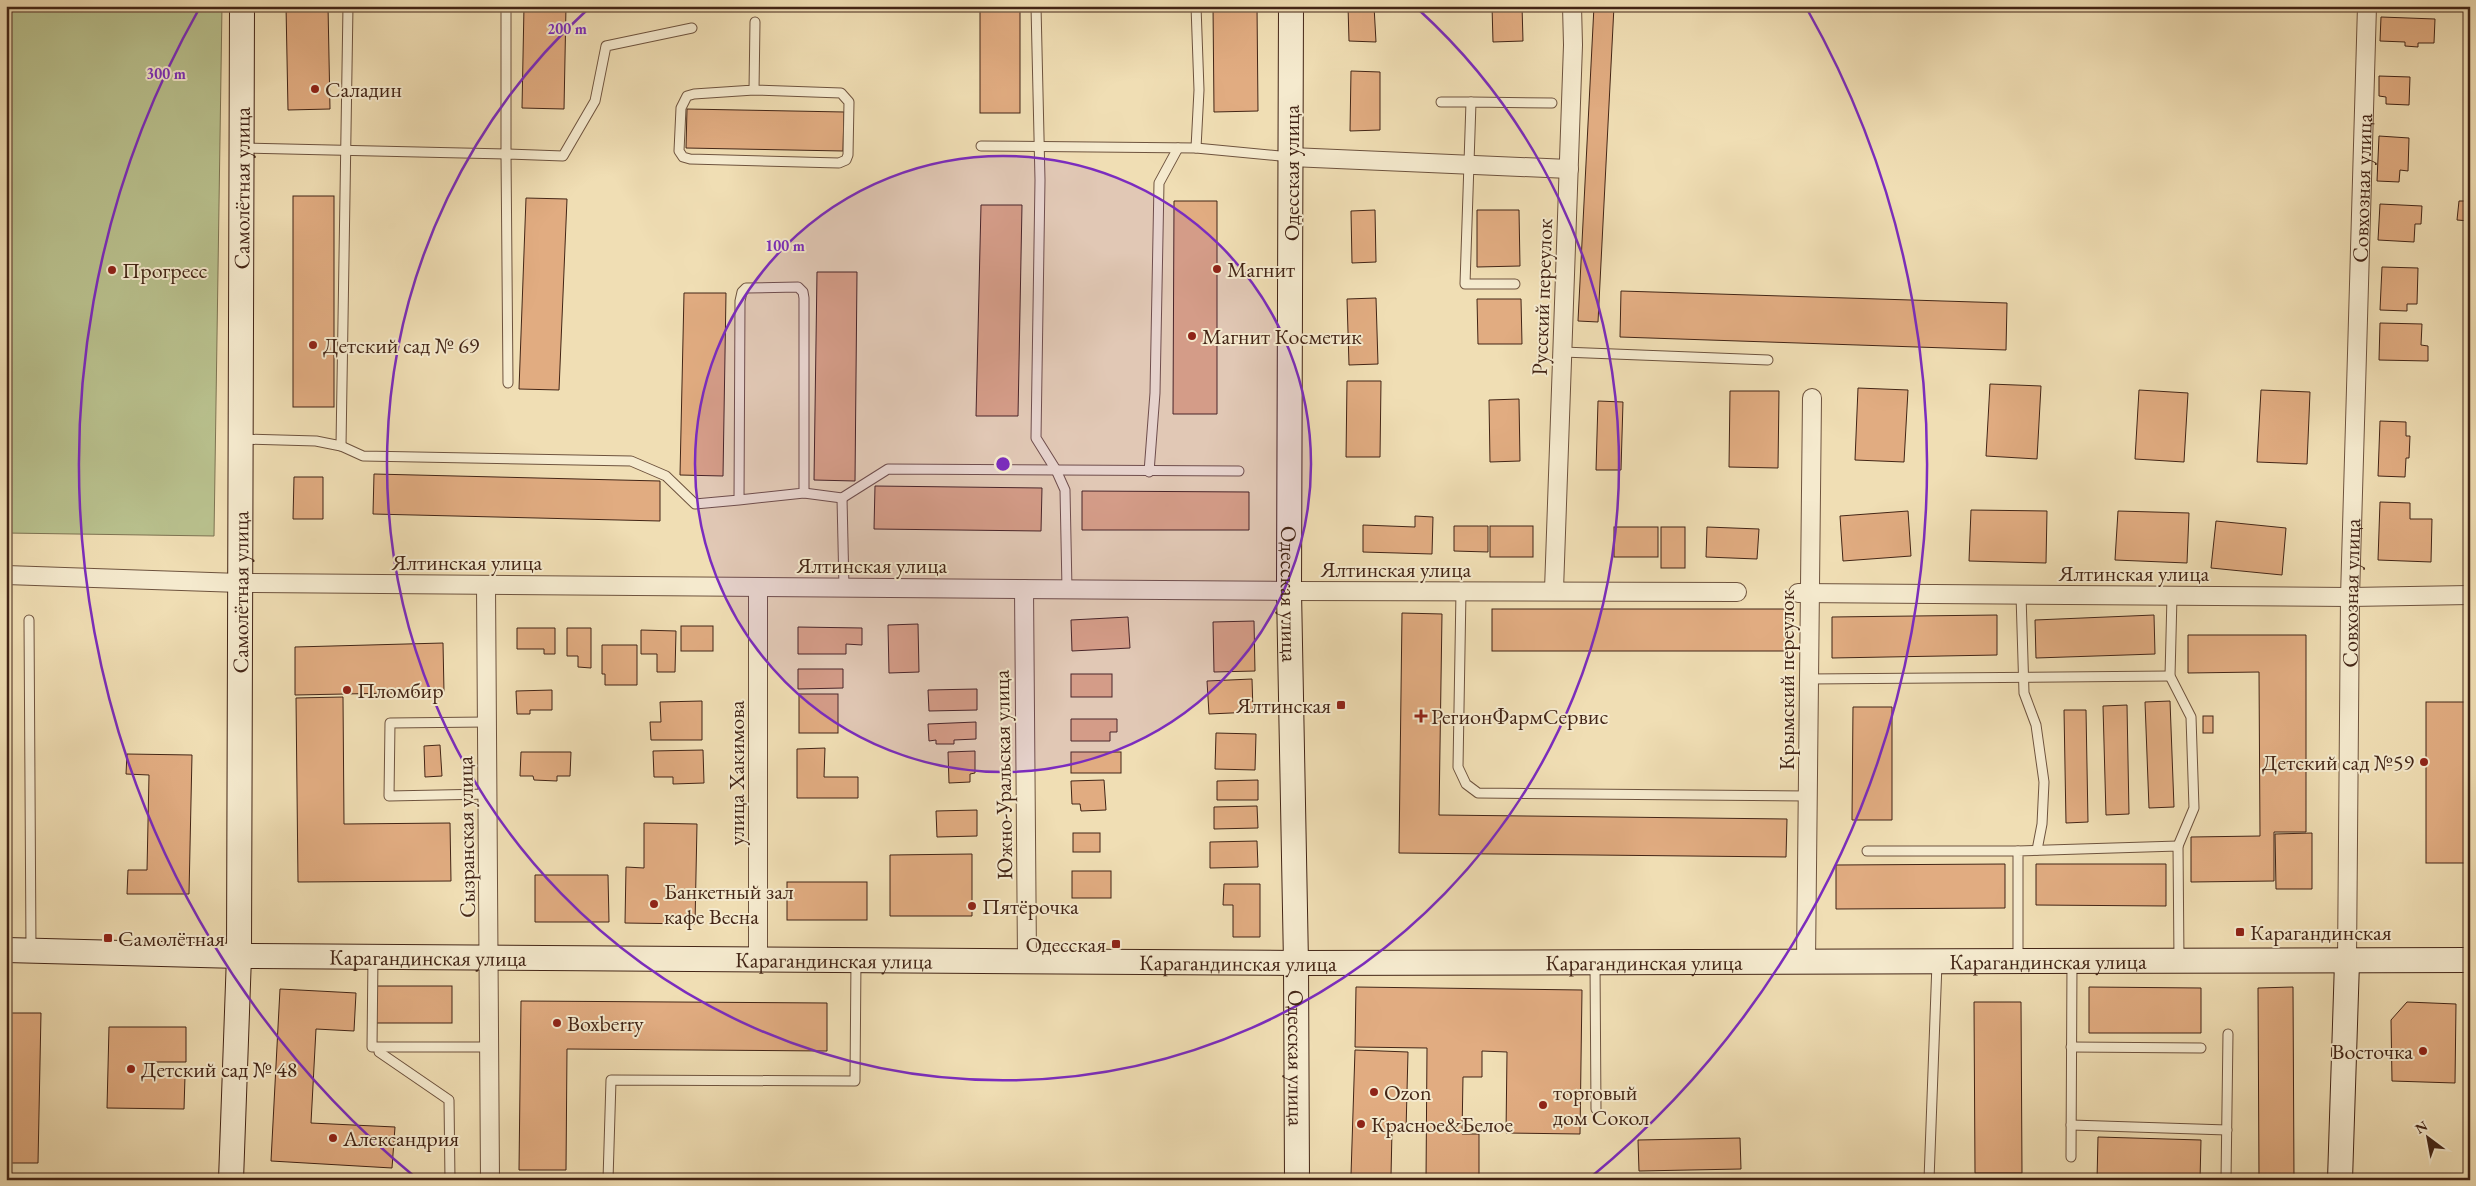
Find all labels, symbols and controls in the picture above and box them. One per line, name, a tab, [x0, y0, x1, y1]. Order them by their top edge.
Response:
text: 200 m	[547, 19, 587, 38]
text: 300 m	[146, 64, 186, 83]
place label: Саладин	[325, 75, 402, 104]
marker: Саладин	[309, 83, 321, 95]
street label: Одесская улица	[1277, 105, 1306, 241]
street label: Самолётная улица	[227, 107, 256, 270]
street label: Совхозная улица	[2345, 113, 2378, 263]
street label: Русский переулок	[1525, 217, 1559, 376]
text: 100 m	[765, 236, 805, 255]
place label: Магнит	[1227, 255, 1295, 284]
place label: Прогресс	[122, 256, 208, 285]
marker: Магнит	[1211, 263, 1223, 275]
marker: Прогресс	[106, 264, 118, 276]
place label: Магнит Косметик	[1202, 322, 1362, 351]
marker: Магнит Косметик	[1186, 330, 1198, 342]
place label: Детский сад № 69	[323, 331, 480, 360]
marker: Детский сад № 69	[307, 339, 319, 351]
centre of rings	[994, 455, 1012, 473]
street label: Самолётная улица	[225, 511, 255, 674]
street label: Совхозная улица	[2335, 518, 2367, 668]
street label: Одесская улица	[1274, 526, 1305, 663]
street label: Ялтинская улица	[391, 548, 543, 577]
street label: Ялтинская улица	[796, 551, 948, 580]
street label: Ялтинская улица	[1320, 555, 1472, 584]
street label: Ялтинская улица	[2058, 559, 2210, 588]
street label: Крымский переулок	[1772, 589, 1801, 770]
street label: Южно-Уральская улица	[987, 669, 1019, 880]
place label: Пломбир	[357, 676, 444, 705]
marker: Пломбир	[341, 684, 353, 696]
place label: Ялтинская	[1235, 691, 1331, 720]
marker: Ялтинская	[1335, 699, 1347, 711]
street label: улица Хакимова	[722, 700, 751, 845]
place label: РегионФармСервис	[1431, 702, 1608, 731]
marker: РегионФармСервис	[1415, 710, 1427, 722]
place label: Детский сад №59	[2262, 748, 2414, 777]
street label: Сызранская улица	[450, 756, 482, 918]
marker: Детский сад №59	[2418, 756, 2430, 768]
place label: Банкетный зал кафе Весна	[664, 877, 794, 931]
place label: Пятёрочка	[982, 892, 1079, 921]
marker: Банкетный зал кафе Весна	[648, 898, 660, 910]
marker: Пятёрочка	[966, 900, 978, 912]
place label: Карагандинская	[2250, 918, 2392, 947]
place label: Самолётная	[118, 924, 225, 953]
marker: Карагандинская	[2234, 926, 2246, 938]
place label: Одесская	[1025, 930, 1106, 959]
marker: Самолётная	[102, 932, 114, 944]
marker: Одесская	[1110, 938, 1122, 950]
street label: Карагандинская улица	[329, 942, 527, 972]
street label: Карагандинская улица	[735, 945, 933, 975]
street label: Карагандинская улица	[1949, 946, 2147, 976]
street label: Карагандинская улица	[1139, 947, 1337, 978]
street label: Карагандинская улица	[1545, 947, 1743, 977]
street label: Одесская улица	[1282, 990, 1311, 1126]
place label: Boxberry	[567, 1009, 644, 1038]
marker: Boxberry	[551, 1017, 563, 1029]
place label: Восточка	[2332, 1037, 2413, 1066]
marker: Восточка	[2417, 1045, 2429, 1057]
place label: Детский сад № 48	[141, 1055, 297, 1084]
marker: Детский сад № 48	[125, 1063, 137, 1075]
place label: Ozon	[1384, 1078, 1432, 1107]
place label: торговый дом Сокол	[1553, 1078, 1650, 1132]
marker: Ozon	[1368, 1086, 1380, 1098]
marker: торговый дом Сокол	[1537, 1099, 1549, 1111]
place label: Красное&Белое	[1371, 1110, 1513, 1139]
north arrow	[2404, 1114, 2454, 1164]
text: N	[2412, 1116, 2431, 1138]
marker: Красное&Белое	[1355, 1118, 1367, 1130]
place label: Александрия	[342, 1124, 459, 1153]
marker: Александрия	[327, 1132, 339, 1144]

